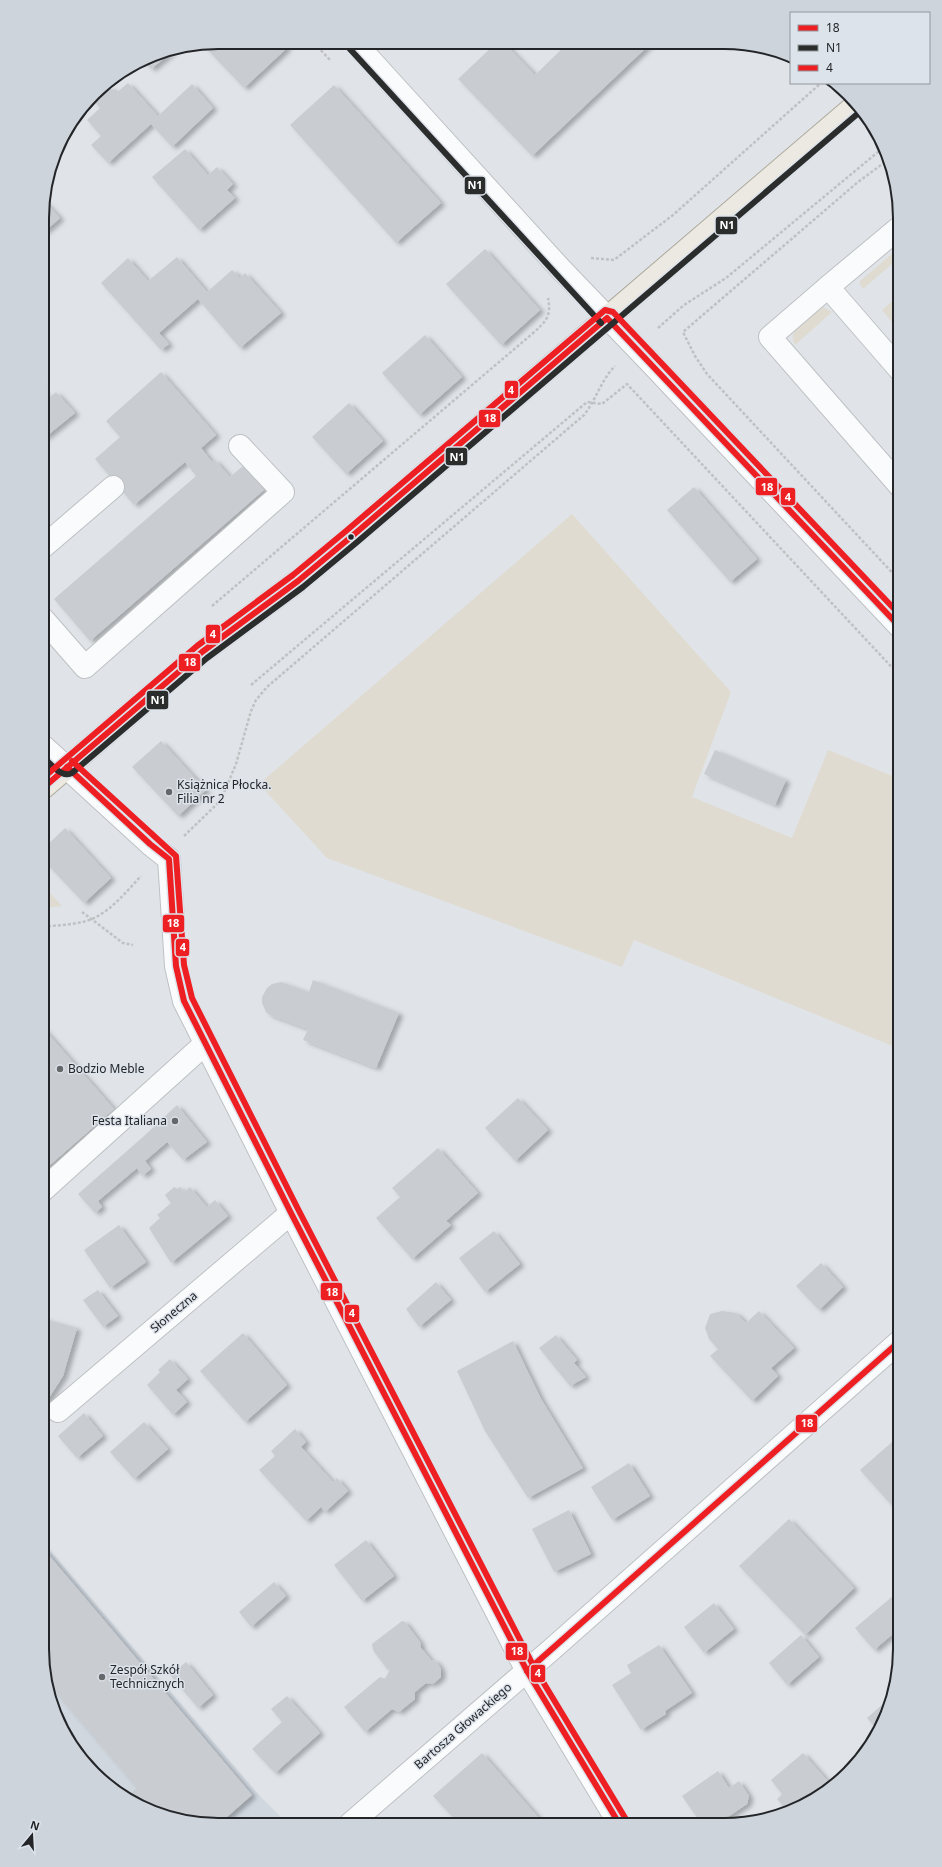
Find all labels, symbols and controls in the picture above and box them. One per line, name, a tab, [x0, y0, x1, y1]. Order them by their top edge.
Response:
legend	[790, 12, 930, 84]
text: 18	[826, 19, 840, 36]
text: N1	[826, 39, 842, 56]
text: 4	[826, 59, 833, 76]
line badge: N1	[464, 176, 486, 195]
text: N1	[467, 177, 483, 192]
line badge: N1	[715, 216, 738, 235]
text: N1	[719, 217, 735, 232]
line badge: 4	[504, 380, 519, 399]
text: 4	[508, 382, 515, 397]
line badge: 18	[478, 409, 501, 428]
text: 18	[484, 410, 496, 425]
line badge: N1	[445, 447, 468, 466]
text: N1	[449, 449, 465, 464]
line badge: 18	[755, 477, 778, 496]
text: 18	[761, 479, 773, 494]
line badge: 4	[780, 487, 796, 506]
text: 4	[785, 489, 792, 504]
unlabelled marker	[346, 532, 356, 542]
line badge: 4	[205, 624, 221, 644]
text: 4	[210, 626, 217, 641]
line badge: 18	[178, 653, 201, 672]
text: 18	[184, 654, 196, 669]
line badge: N1	[146, 690, 169, 710]
text: N1	[150, 692, 166, 707]
place label: Książnica Płocka. Filia nr 2	[177, 776, 272, 807]
marker: Książnica Płocka. Filia nr 2	[164, 787, 174, 797]
line badge: 18	[162, 914, 185, 933]
text: 18	[167, 915, 179, 930]
line badge: 4	[175, 938, 190, 957]
text: 4	[180, 939, 187, 954]
place label: Bodzio Meble	[68, 1060, 145, 1077]
marker: Bodzio Meble	[55, 1064, 65, 1074]
place label: Festa Italiana	[92, 1112, 167, 1129]
marker: Festa Italiana	[170, 1116, 180, 1126]
line badge: 18	[320, 1282, 343, 1301]
text: 18	[326, 1284, 338, 1299]
street label: Słoneczna	[147, 1287, 201, 1336]
line badge: 4	[344, 1304, 360, 1323]
text: 4	[349, 1305, 356, 1320]
line badge: 18	[795, 1414, 818, 1433]
text: 18	[801, 1415, 813, 1430]
line badge: 18	[505, 1642, 528, 1661]
text: 18	[511, 1643, 523, 1658]
place label: Zespół Szkół Technicznych	[110, 1661, 184, 1692]
line badge: 4	[530, 1664, 546, 1683]
text: 4	[535, 1665, 542, 1680]
marker: Zespół Szkół Technicznych	[97, 1672, 107, 1682]
street label: Bartosza Głowackiego	[410, 1679, 515, 1773]
north arrow	[12, 1815, 52, 1855]
text: N	[29, 1816, 42, 1834]

